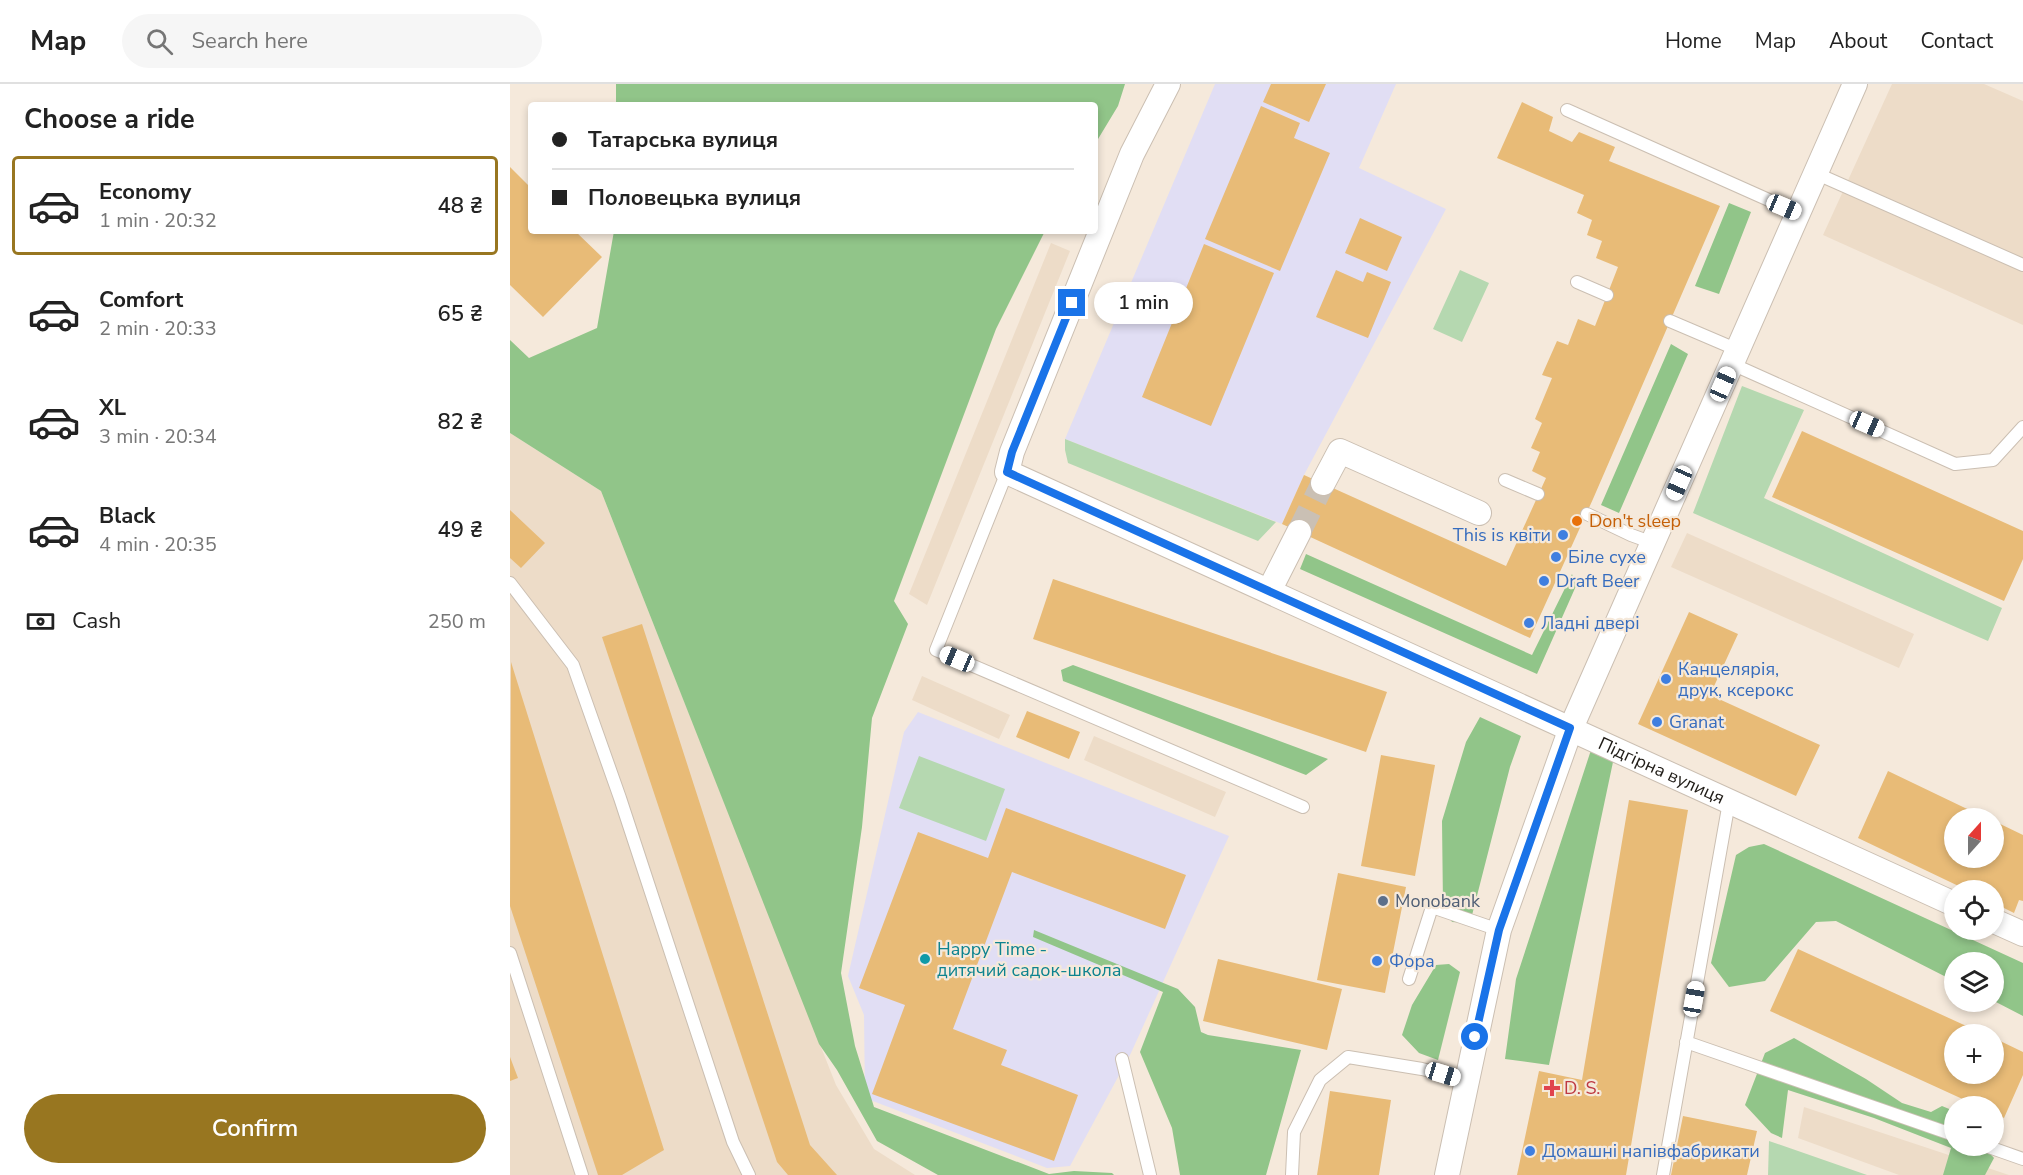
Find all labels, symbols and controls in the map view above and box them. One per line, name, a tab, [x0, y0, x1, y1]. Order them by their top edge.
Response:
search box	[122, 14, 542, 68]
text: Map	[30, 22, 86, 60]
icon: search	[143, 25, 176, 58]
text: Search here	[191, 26, 308, 56]
text: Home	[1665, 27, 1722, 55]
text: Map	[1755, 27, 1796, 55]
text: About	[1829, 27, 1887, 55]
text: Contact	[1920, 27, 1993, 55]
text: Choose a ride	[24, 101, 195, 138]
text: Татарська вулиця	[588, 125, 778, 155]
text: Economy	[99, 177, 191, 207]
icon: car	[27, 179, 81, 233]
text: Половецька вулиця	[588, 183, 801, 213]
text: 48 ₴	[438, 191, 483, 221]
car	[1764, 192, 1804, 222]
text: 1 min · 20:32	[99, 207, 217, 234]
callout: 1 min	[1093, 282, 1192, 324]
text: Comfort	[99, 285, 183, 315]
icon: car	[27, 287, 81, 341]
route end	[1058, 289, 1085, 316]
text: 1 min	[1118, 289, 1169, 316]
text: 65 ₴	[438, 299, 483, 329]
text: 2 min · 20:33	[99, 315, 217, 342]
car	[1707, 364, 1739, 404]
text: XL	[99, 393, 126, 423]
icon: car	[27, 395, 81, 449]
text: 82 ₴	[438, 407, 483, 437]
car	[1847, 408, 1887, 440]
text: 3 min · 20:34	[99, 423, 217, 450]
car	[1663, 463, 1695, 503]
text: Black	[99, 501, 155, 531]
icon: car	[27, 503, 81, 557]
place label: Don't sleep	[1589, 509, 1681, 533]
marker: Don't sleep	[1570, 514, 1584, 528]
text: 49 ₴	[438, 515, 483, 545]
place label: This is квіти	[1453, 523, 1551, 547]
marker: This is квіти	[1556, 528, 1570, 542]
text: 4 min · 20:35	[99, 531, 217, 558]
place label: Біле сухе	[1568, 545, 1646, 569]
marker: Біле сухе	[1549, 550, 1563, 564]
place label: Draft Beer	[1556, 569, 1640, 593]
marker: Draft Beer	[1537, 574, 1551, 588]
icon: cash	[24, 605, 57, 638]
text: Cash	[72, 606, 121, 636]
text: 250 m	[428, 608, 486, 635]
place label: Ладні двері	[1541, 611, 1640, 635]
marker: Ладні двері	[1522, 616, 1536, 630]
car	[937, 644, 977, 674]
place label: Канцелярія, друк, ксерокс	[1678, 657, 1794, 702]
marker: Канцелярія, друк, ксерокс	[1659, 672, 1673, 686]
place label: Granat	[1669, 710, 1725, 734]
marker: Granat	[1650, 715, 1664, 729]
street label: Підгірна вулиця	[1594, 731, 1729, 810]
north arrow	[1944, 808, 2004, 868]
map controls	[1944, 808, 2004, 1156]
button: locate	[1944, 880, 2004, 940]
place label: Monobank	[1395, 889, 1481, 913]
marker: Monobank	[1376, 894, 1390, 908]
place label: Happy Time - дитячий садок-школа	[937, 937, 1122, 982]
place label: Фора	[1389, 949, 1435, 973]
marker: Happy Time - дитячий садок-школа	[918, 952, 932, 966]
button: layers	[1944, 952, 2004, 1012]
marker: Фора	[1370, 954, 1384, 968]
car	[1682, 980, 1706, 1018]
route start	[1461, 1023, 1488, 1050]
button: +	[1944, 1024, 2004, 1084]
car	[1423, 1060, 1463, 1088]
place label: D. S.	[1564, 1076, 1600, 1100]
marker: D. S.	[1545, 1081, 1559, 1095]
button: Confirm	[24, 1094, 486, 1163]
button: −	[1944, 1096, 2004, 1156]
place label: Домашні напівфабрикати	[1542, 1139, 1760, 1163]
marker: Домашні напівфабрикати	[1523, 1144, 1537, 1158]

